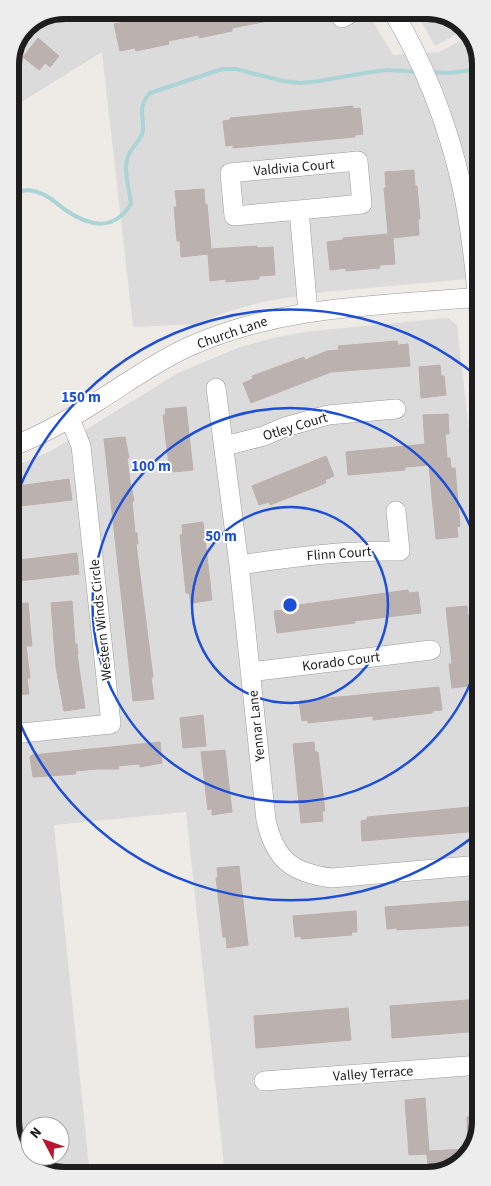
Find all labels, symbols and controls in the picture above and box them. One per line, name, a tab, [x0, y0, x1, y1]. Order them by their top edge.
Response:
street label: Valdivia Court	[253, 154, 336, 182]
street label: Church Lane	[194, 312, 270, 354]
text: 150 m	[61, 387, 101, 408]
street label: Otley Court	[260, 408, 330, 446]
text: 100 m	[131, 456, 171, 477]
text: 50 m	[205, 526, 237, 547]
street label: Flinn Court	[306, 542, 372, 566]
street label: Western Winds Circle	[85, 558, 117, 682]
centre of rings	[281, 596, 299, 614]
street label: Korado Court	[301, 647, 381, 677]
street label: Yennar Lane	[243, 689, 271, 764]
street label: Valley Terrace	[332, 1061, 414, 1087]
north arrow	[20, 1116, 70, 1166]
text: N	[25, 1123, 47, 1143]

